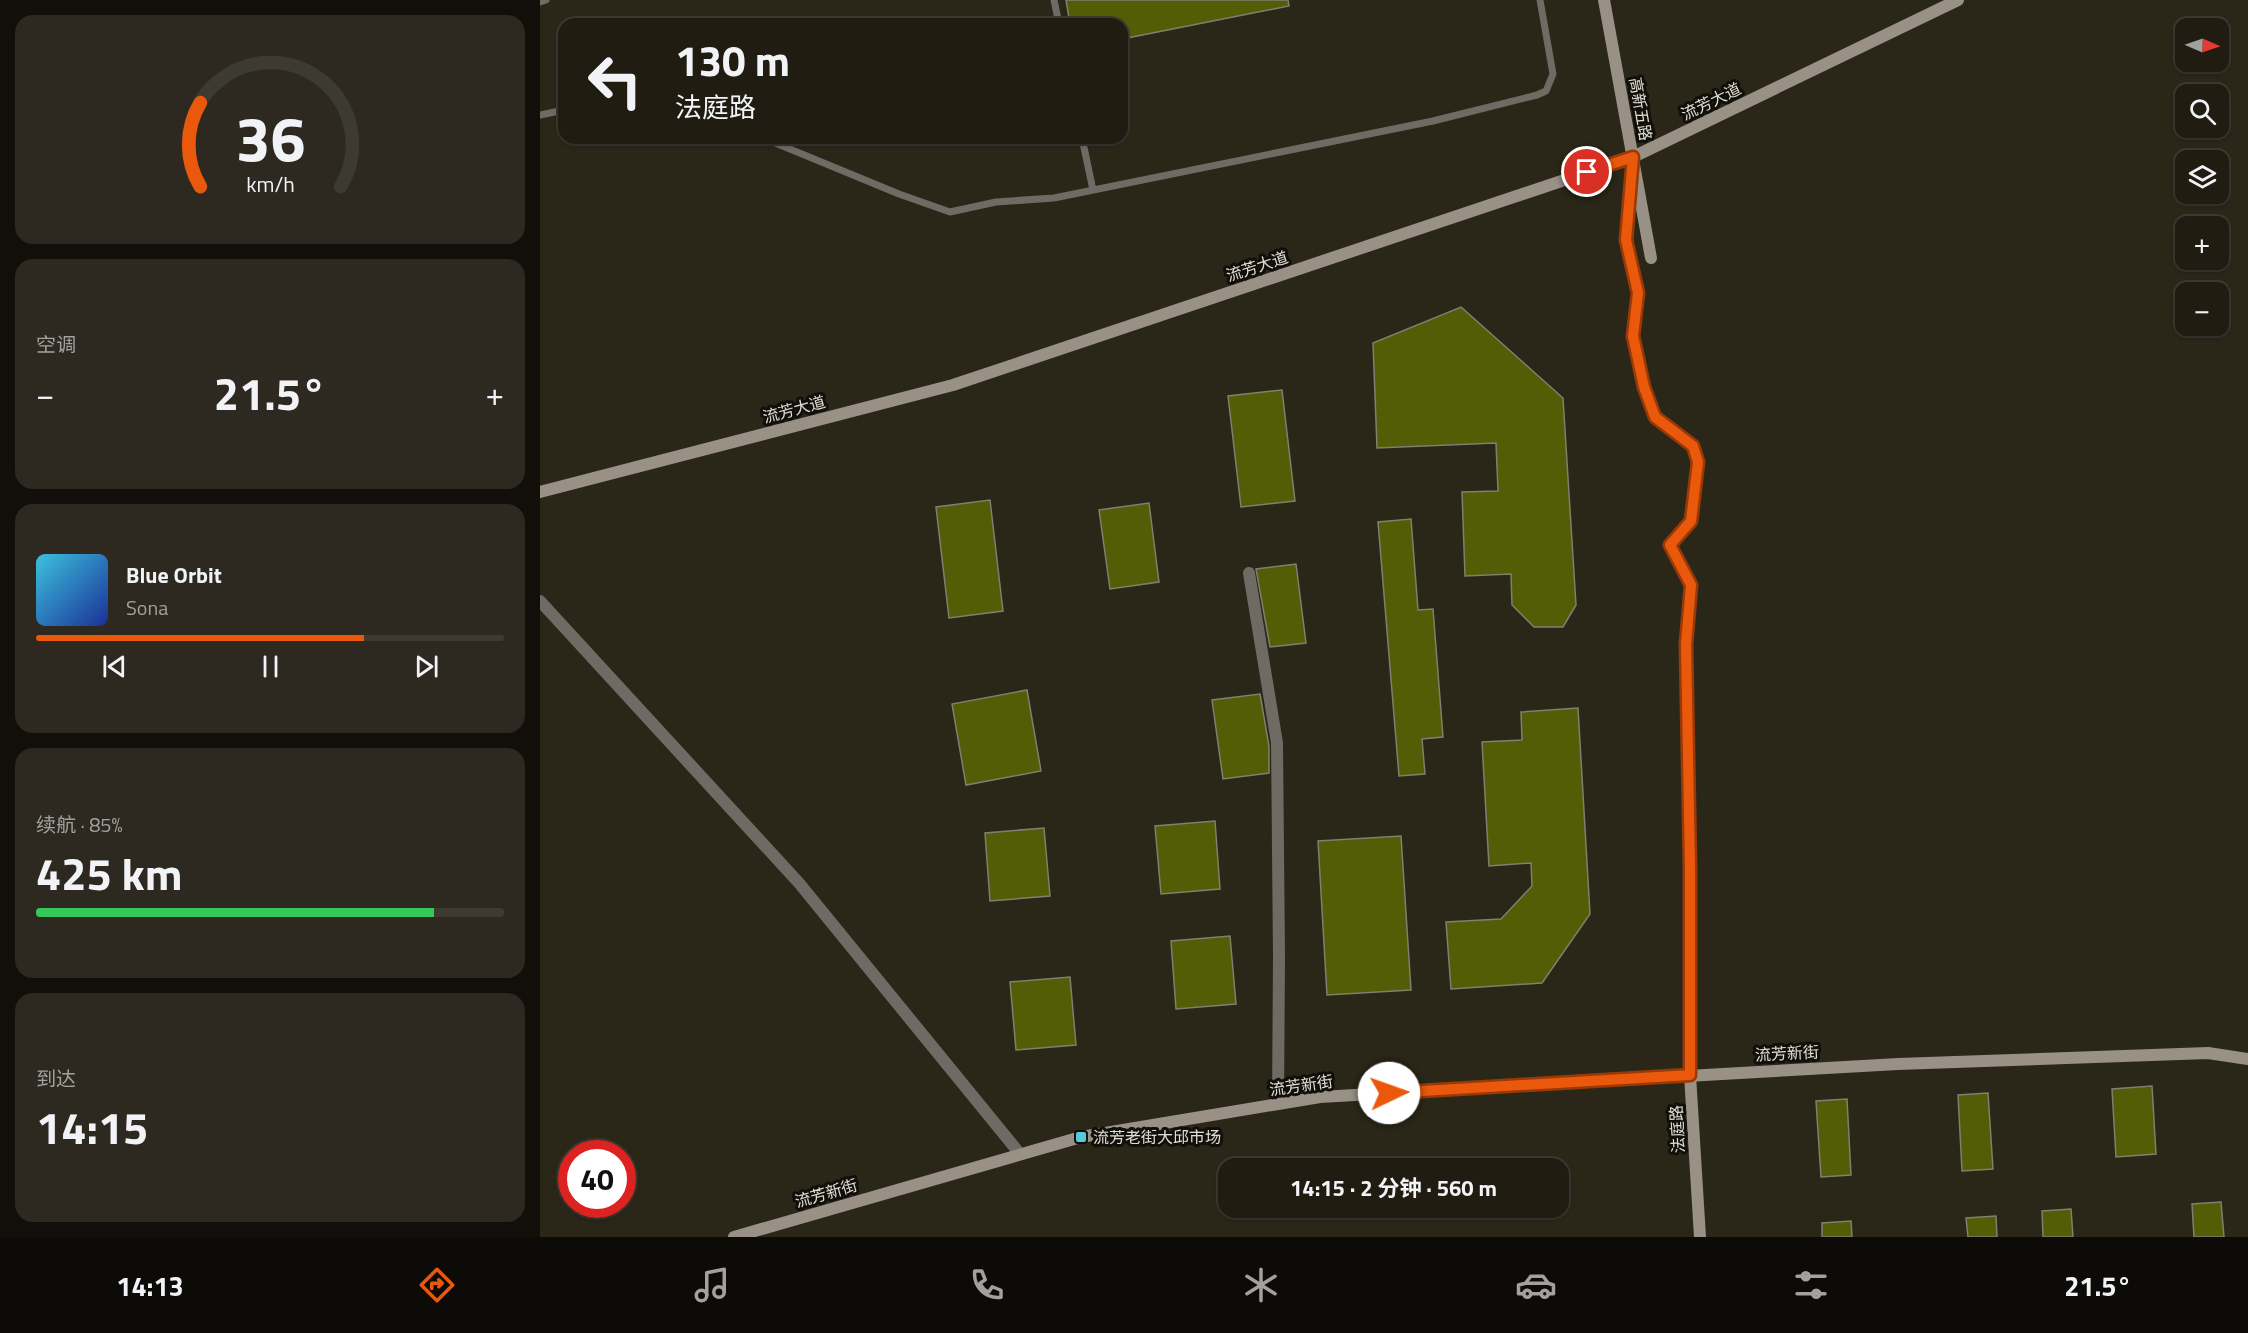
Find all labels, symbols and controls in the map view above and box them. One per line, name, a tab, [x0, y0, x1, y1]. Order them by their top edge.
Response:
north arrow	[2175, 18, 2229, 72]
map controls	[2175, 18, 2229, 336]
text: 130 m	[675, 28, 790, 92]
icon: left	[576, 42, 654, 120]
street label: 高新五路	[1624, 75, 1658, 143]
street label: 流芳大道	[1677, 76, 1745, 126]
button: search	[2175, 84, 2229, 138]
text: 法庭路	[675, 86, 756, 127]
text: 36	[235, 90, 305, 185]
pin	[1561, 146, 1612, 197]
button: layers	[2175, 150, 2229, 204]
icon: arrive	[1570, 155, 1603, 188]
text: km/h	[246, 168, 294, 200]
button: +	[2175, 216, 2229, 270]
street label: 流芳大道	[1223, 245, 1291, 287]
button: −	[2175, 282, 2229, 336]
text: 空调	[36, 329, 76, 360]
text: 21.5°	[214, 359, 326, 427]
text: −	[36, 369, 54, 419]
text: +	[486, 369, 504, 419]
street label: 流芳大道	[760, 389, 828, 429]
text: Blue Orbit	[126, 558, 222, 592]
text: Sona	[126, 592, 168, 623]
icon: previous	[98, 650, 131, 683]
icon: pause	[254, 650, 287, 683]
icon: next	[410, 650, 443, 683]
text: 续航 · 85%	[36, 809, 123, 840]
text: 425 km	[36, 839, 182, 907]
street label: 流芳新街	[1754, 1039, 1820, 1067]
position arrow	[1357, 1061, 1421, 1125]
text: 到达	[36, 1063, 76, 1094]
street label: 流芳新街	[1268, 1069, 1334, 1101]
text: 14:15	[36, 1093, 148, 1161]
street label: 法庭路	[1664, 1104, 1690, 1154]
place label: 流芳老街大邱市场	[1093, 1125, 1221, 1149]
marker: 流芳老街大邱市场	[1074, 1130, 1088, 1144]
speed limit sign: 40	[558, 1140, 636, 1218]
text: 14:15 · 2 分钟 · 560 m	[1290, 1171, 1497, 1205]
street label: 流芳新街	[792, 1173, 860, 1213]
icon: directions	[416, 1264, 458, 1306]
icon: music	[691, 1264, 733, 1306]
icon: phone	[966, 1264, 1008, 1306]
icon: climate	[1240, 1264, 1282, 1306]
icon: car	[1515, 1264, 1557, 1306]
icon: filters	[1790, 1264, 1832, 1306]
text: 14:13	[116, 1265, 184, 1306]
text: 21.5°	[2064, 1265, 2132, 1306]

